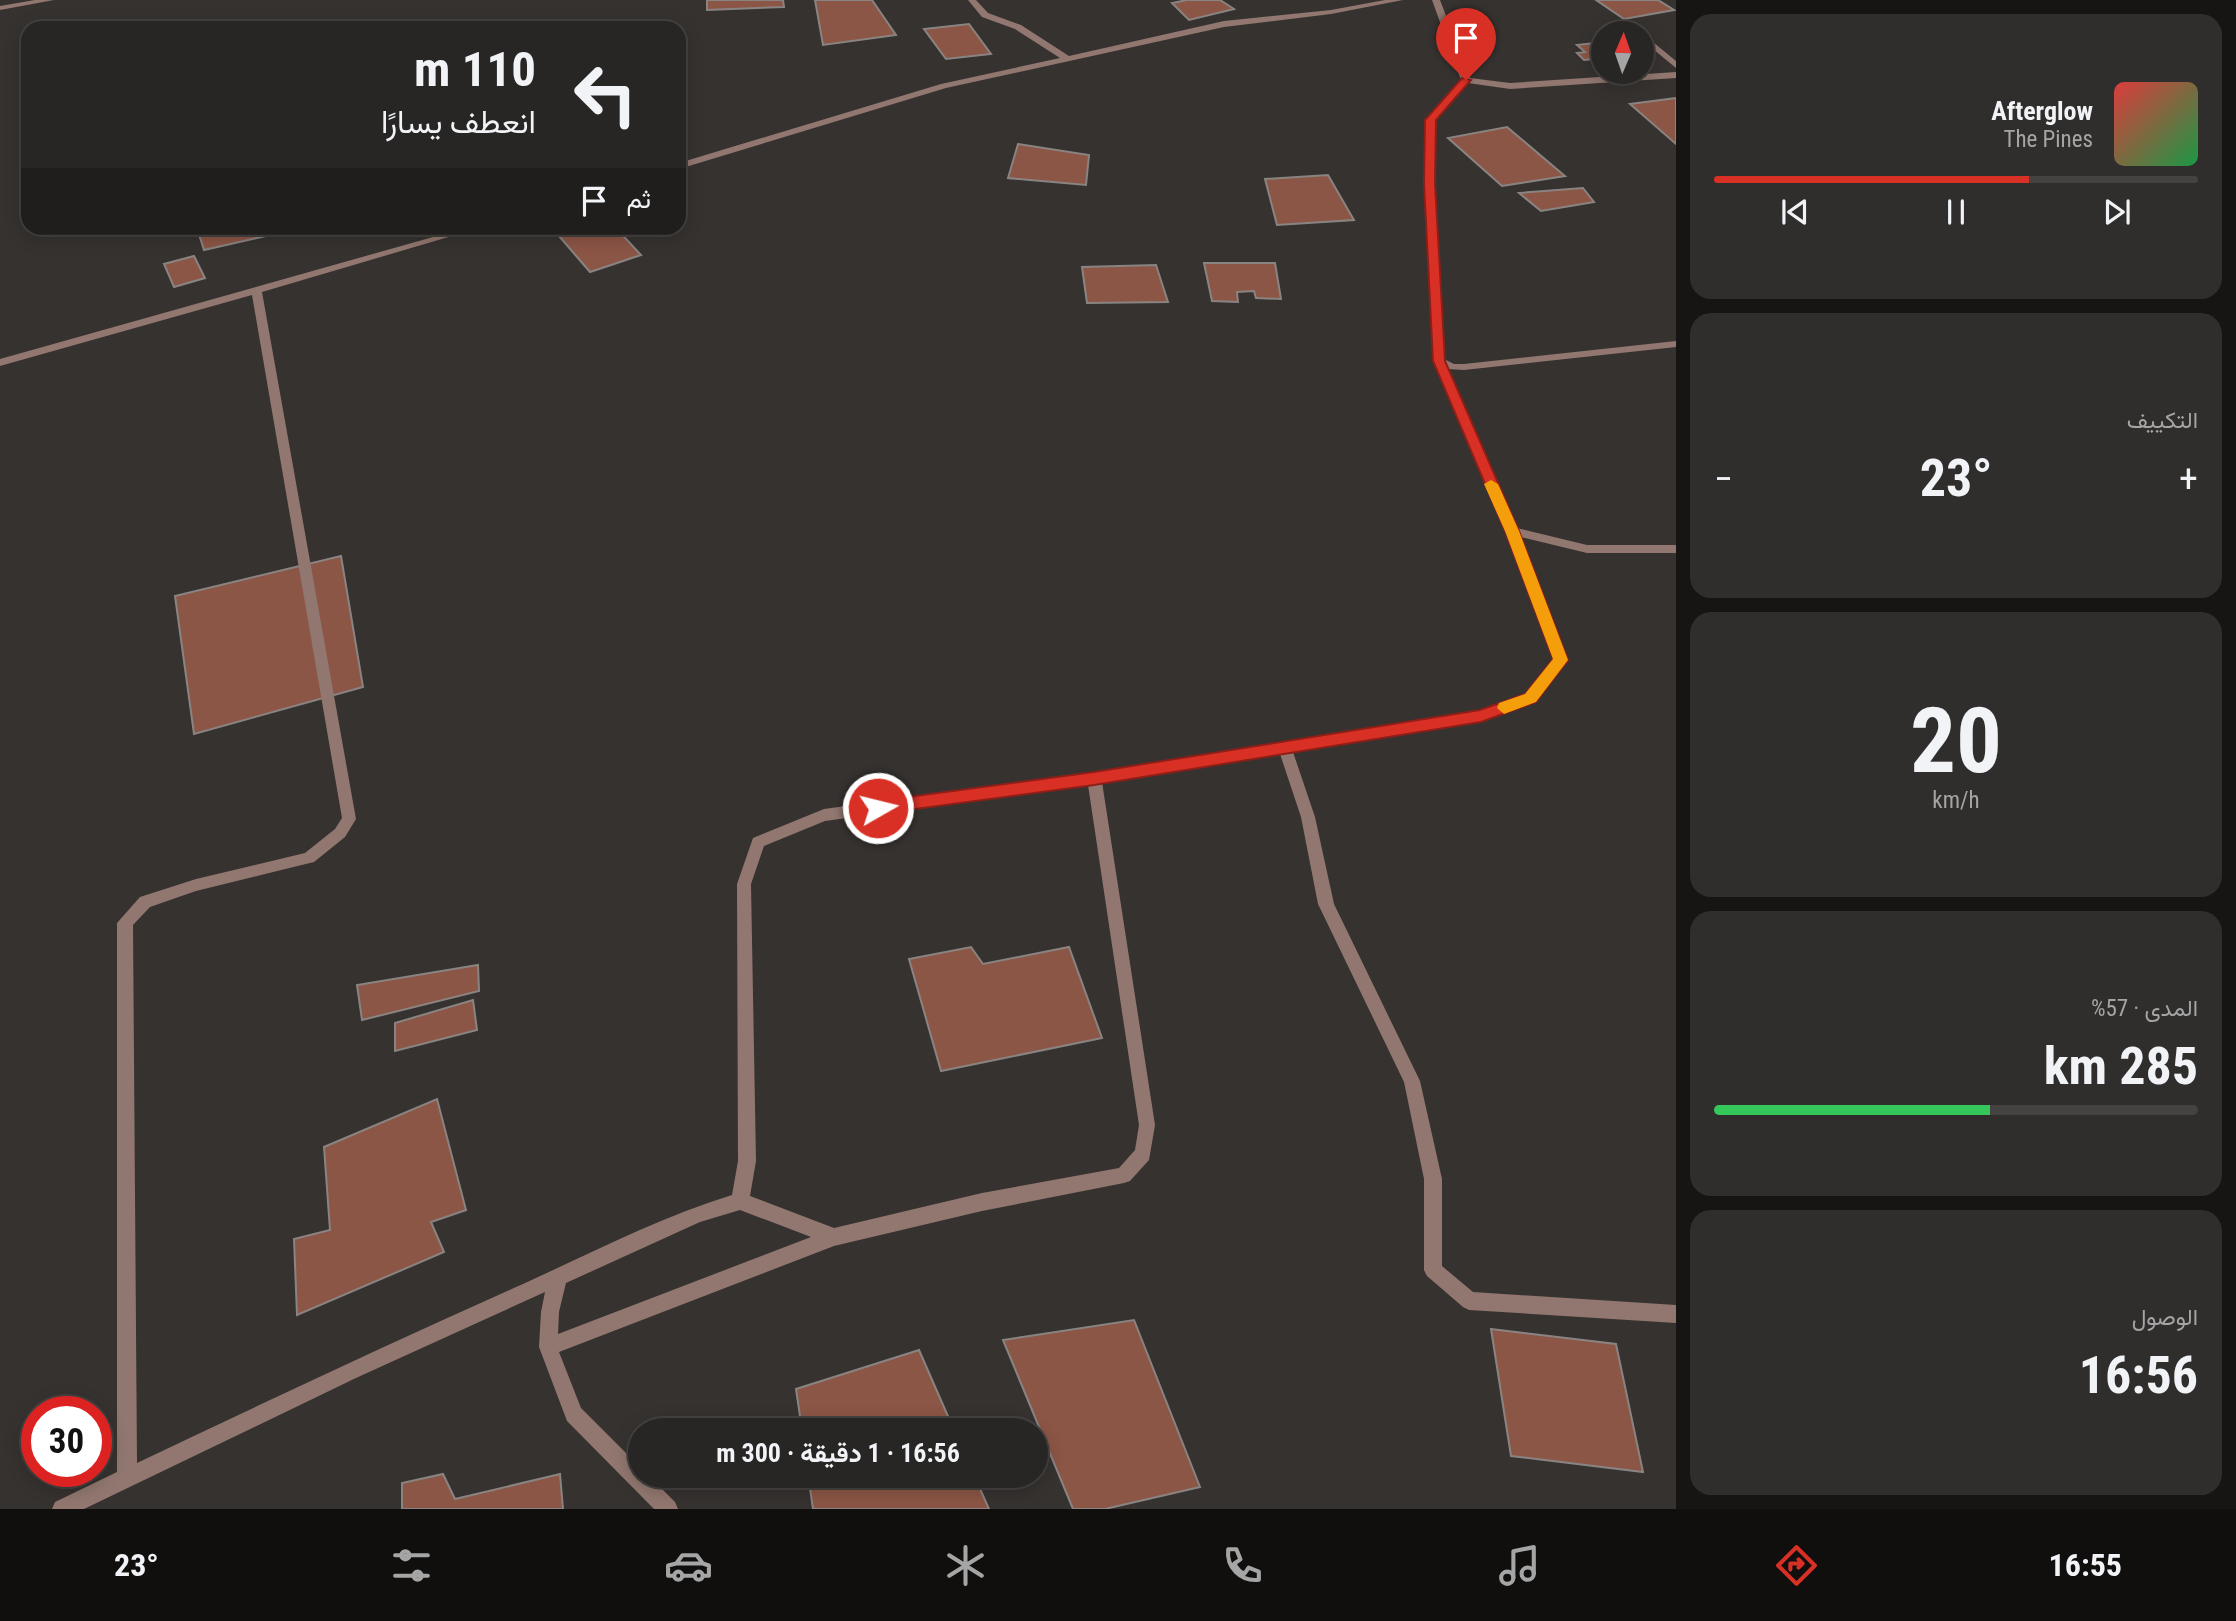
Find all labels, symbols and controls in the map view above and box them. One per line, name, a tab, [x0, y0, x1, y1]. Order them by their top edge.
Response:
pin	[1436, 8, 1496, 80]
icon: arrive	[1447, 19, 1485, 57]
north arrow	[1591, 21, 1654, 84]
map controls	[1591, 21, 1654, 84]
text: 110 m	[414, 41, 536, 98]
icon: left	[560, 49, 651, 140]
text: Afterglow	[1991, 96, 2093, 126]
text: انعطف يسارًا	[381, 103, 536, 141]
text: The Pines	[2003, 126, 2093, 153]
icon: arrive	[575, 182, 613, 220]
text: ثم	[627, 184, 651, 214]
icon: previous	[1776, 193, 1814, 231]
icon: pause	[1937, 193, 1975, 231]
icon: next	[2098, 193, 2136, 231]
text: التكييف	[2127, 407, 2198, 434]
text: 23°	[1920, 448, 1992, 509]
text: −	[1714, 457, 1733, 501]
text: +	[2179, 457, 2198, 501]
text: 20	[1910, 688, 2002, 794]
position arrow	[841, 771, 915, 845]
text: km/h	[1932, 787, 1980, 814]
text: المدى · 57%	[2091, 995, 2198, 1022]
text: 285 km	[2044, 1036, 2198, 1097]
text: الوصول	[2132, 1304, 2198, 1331]
text: 16:56	[2079, 1345, 2198, 1406]
speed limit sign: 30	[21, 1396, 112, 1487]
text: 16:56 · 1 دقيقة · 300 m	[716, 1438, 960, 1468]
icon: filters	[387, 1541, 436, 1590]
icon: car	[664, 1541, 713, 1590]
icon: climate	[941, 1541, 990, 1590]
icon: phone	[1218, 1541, 1267, 1590]
icon: music	[1495, 1541, 1544, 1590]
icon: directions	[1772, 1541, 1821, 1590]
text: 23°	[114, 1546, 159, 1584]
text: 16:55	[2049, 1546, 2122, 1584]

